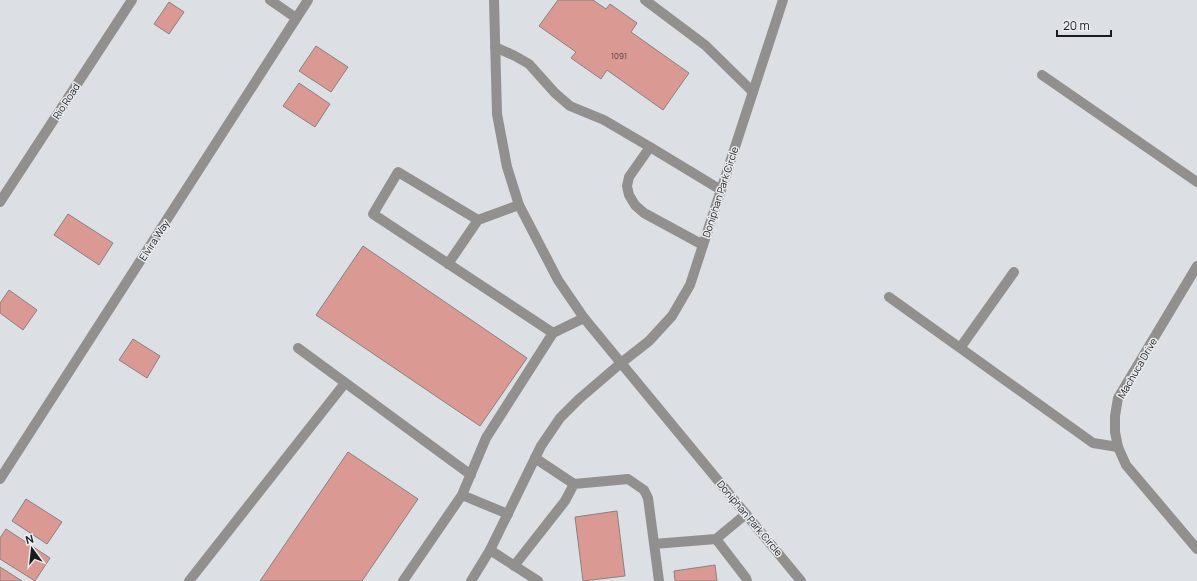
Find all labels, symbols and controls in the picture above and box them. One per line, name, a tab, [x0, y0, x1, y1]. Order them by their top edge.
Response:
scale bar	[1057, 12, 1111, 38]
text: 20 m	[1063, 17, 1090, 34]
house number: 1091	[611, 50, 627, 61]
street label: Rio Road	[49, 80, 83, 122]
street label: Doniphan Park Circle	[699, 145, 741, 239]
street label: Elvira Way	[136, 216, 173, 263]
street label: Machuca Drive	[1114, 335, 1160, 401]
street label: Doniphan Park Circle	[714, 477, 786, 559]
north arrow	[12, 529, 52, 569]
text: N	[24, 531, 35, 547]

